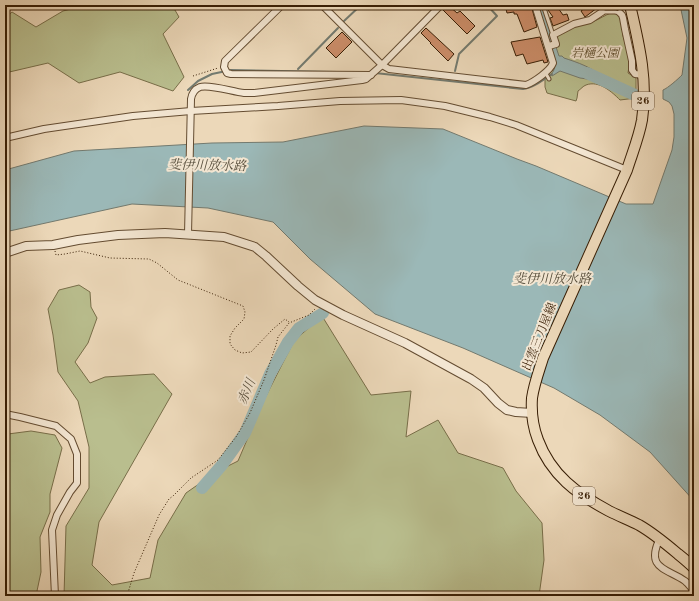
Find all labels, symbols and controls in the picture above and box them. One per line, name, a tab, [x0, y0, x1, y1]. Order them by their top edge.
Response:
park label: 岩樋公園	[571, 46, 621, 60]
road number: 26	[632, 92, 654, 110]
water label: 斐伊川放水路	[168, 158, 247, 173]
water label: 斐伊川放水路	[513, 272, 592, 286]
street label: 出雲三刀屋線	[519, 301, 559, 373]
water label: 赤川	[235, 375, 259, 407]
road number: 26	[573, 487, 595, 505]

